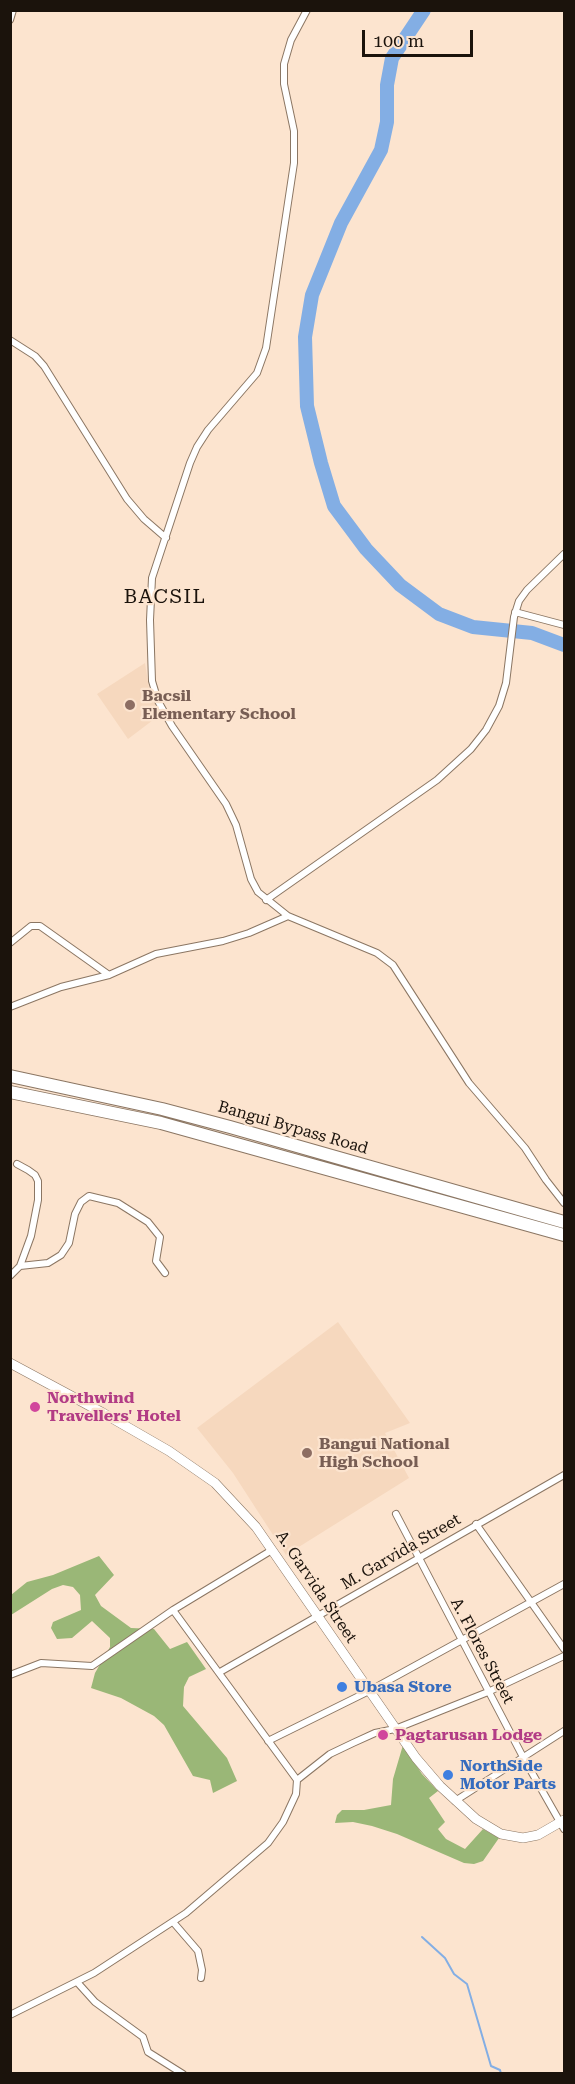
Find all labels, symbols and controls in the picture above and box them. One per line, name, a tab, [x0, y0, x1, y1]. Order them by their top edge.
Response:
scale bar	[365, 18, 476, 56]
text: 100 m	[373, 30, 424, 51]
district label: BACSIL	[124, 585, 206, 609]
place label: Bacsil Elementary School	[142, 686, 296, 724]
marker: Bacsil Elementary School	[123, 698, 137, 712]
street label: Bangui Bypass Road	[216, 1097, 370, 1159]
place label: Northwind Travellers' Hotel	[47, 1388, 181, 1426]
marker: Northwind Travellers' Hotel	[28, 1400, 42, 1414]
place label: Bangui National High School	[319, 1434, 449, 1472]
marker: Bangui National High School	[300, 1446, 314, 1460]
street label: M. Garvida Street	[338, 1510, 464, 1594]
street label: A. Garvida Street	[271, 1527, 361, 1647]
street label: A. Flores Street	[446, 1595, 518, 1707]
place label: Ubasa Store	[354, 1677, 452, 1697]
marker: Ubasa Store	[335, 1680, 349, 1694]
place label: Pagtarusan Lodge	[395, 1725, 542, 1745]
marker: Pagtarusan Lodge	[376, 1728, 390, 1742]
place label: NorthSide Motor Parts	[460, 1756, 556, 1794]
marker: NorthSide Motor Parts	[441, 1768, 455, 1782]

